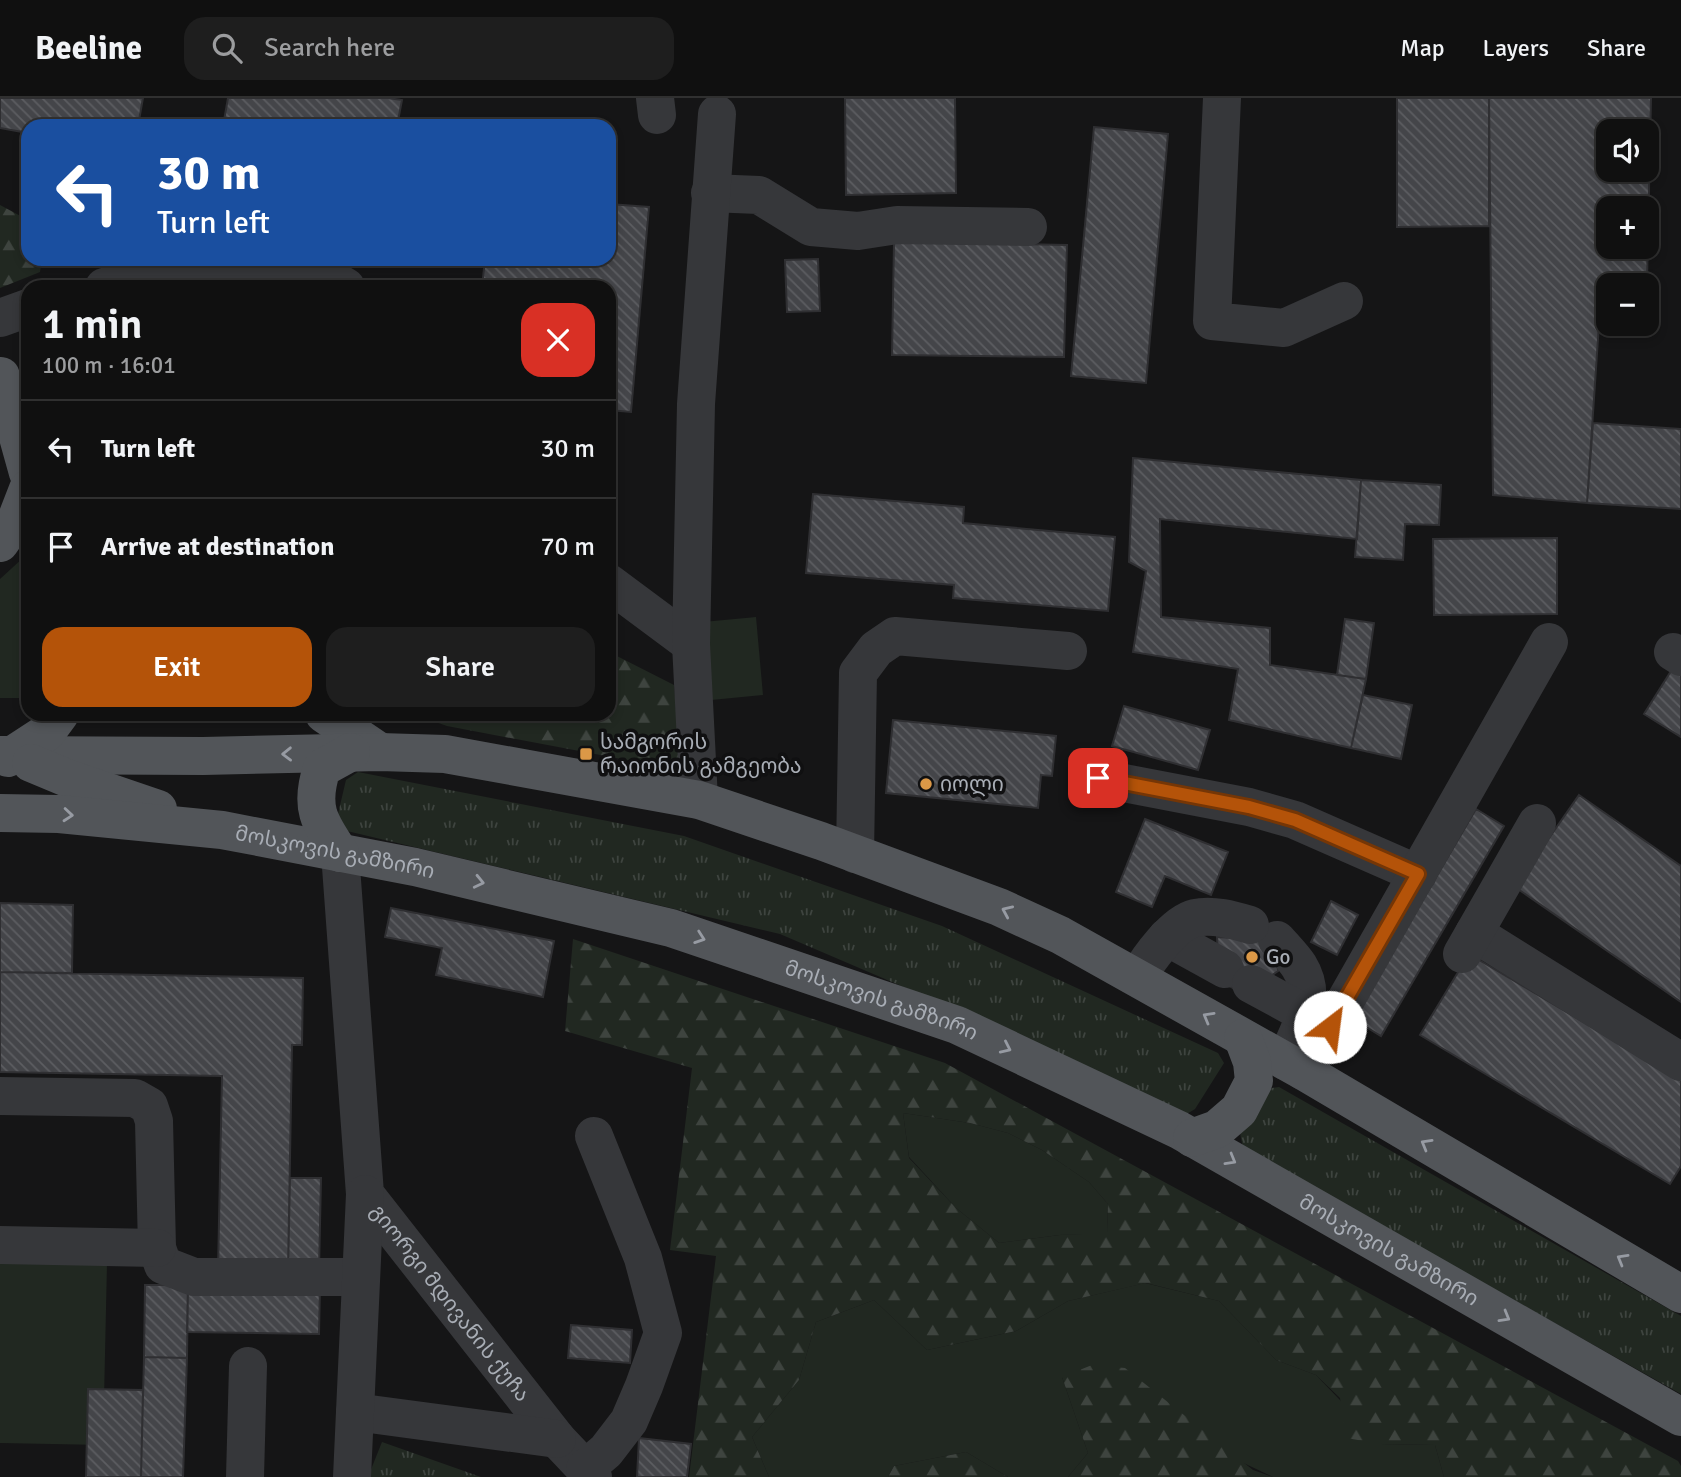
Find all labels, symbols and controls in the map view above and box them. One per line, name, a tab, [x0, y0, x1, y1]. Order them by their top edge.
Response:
search box	[184, 17, 674, 80]
text: Beeline	[35, 28, 142, 69]
icon: search	[208, 29, 246, 67]
text: Search here	[264, 32, 395, 64]
text: Map	[1400, 33, 1445, 63]
text: Layers	[1483, 33, 1549, 63]
text: Share	[1587, 33, 1646, 63]
map controls	[1596, 119, 1659, 336]
button: sound	[1596, 119, 1659, 182]
text: 30 m	[157, 143, 260, 203]
icon: left	[42, 147, 133, 238]
button: +	[1596, 196, 1659, 259]
text: Turn left	[157, 203, 270, 242]
button: −	[1596, 273, 1659, 336]
text: 1 min	[42, 299, 143, 350]
button: close	[521, 303, 595, 377]
text: 100 m · 16:01	[42, 351, 176, 380]
icon: left	[42, 430, 80, 468]
text: Turn left	[101, 433, 195, 465]
text: 30 m	[540, 433, 595, 465]
icon: arrive	[42, 528, 80, 566]
text: Arrive at destination	[101, 531, 334, 563]
text: 70 m	[540, 531, 595, 563]
button: Exit	[42, 627, 312, 707]
button: Share	[326, 627, 595, 707]
place label: სამგორის რაიონის გამგეობა	[600, 729, 802, 779]
one-way arrow	[282, 746, 292, 762]
marker: სამგორის რაიონის გამგეობა	[578, 746, 594, 762]
pin	[1068, 748, 1128, 808]
icon: arrive	[1079, 759, 1117, 797]
place label: იოლი	[940, 771, 1004, 797]
marker: იოლი	[918, 776, 934, 792]
one-way arrow	[63, 807, 74, 822]
street label: მოსკოვის გამზირი	[233, 820, 437, 884]
one-way arrow	[473, 874, 485, 888]
one-way arrow	[1002, 905, 1014, 919]
one-way arrow	[693, 930, 705, 944]
place label: Go	[1266, 944, 1290, 970]
marker: Go	[1244, 949, 1260, 965]
street label: მოსკოვის გამზირი	[782, 955, 982, 1046]
position arrow	[1293, 990, 1367, 1064]
one-way arrow	[1203, 1013, 1216, 1026]
one-way arrow	[998, 1040, 1011, 1054]
one-way arrow	[1421, 1139, 1434, 1152]
one-way arrow	[1223, 1152, 1236, 1165]
street label: მოსკოვის გამზირი	[1295, 1189, 1483, 1312]
street label: გიორგი მდივანის ქუჩა	[365, 1199, 536, 1407]
one-way arrow	[1617, 1254, 1630, 1267]
one-way arrow	[1498, 1309, 1511, 1322]

